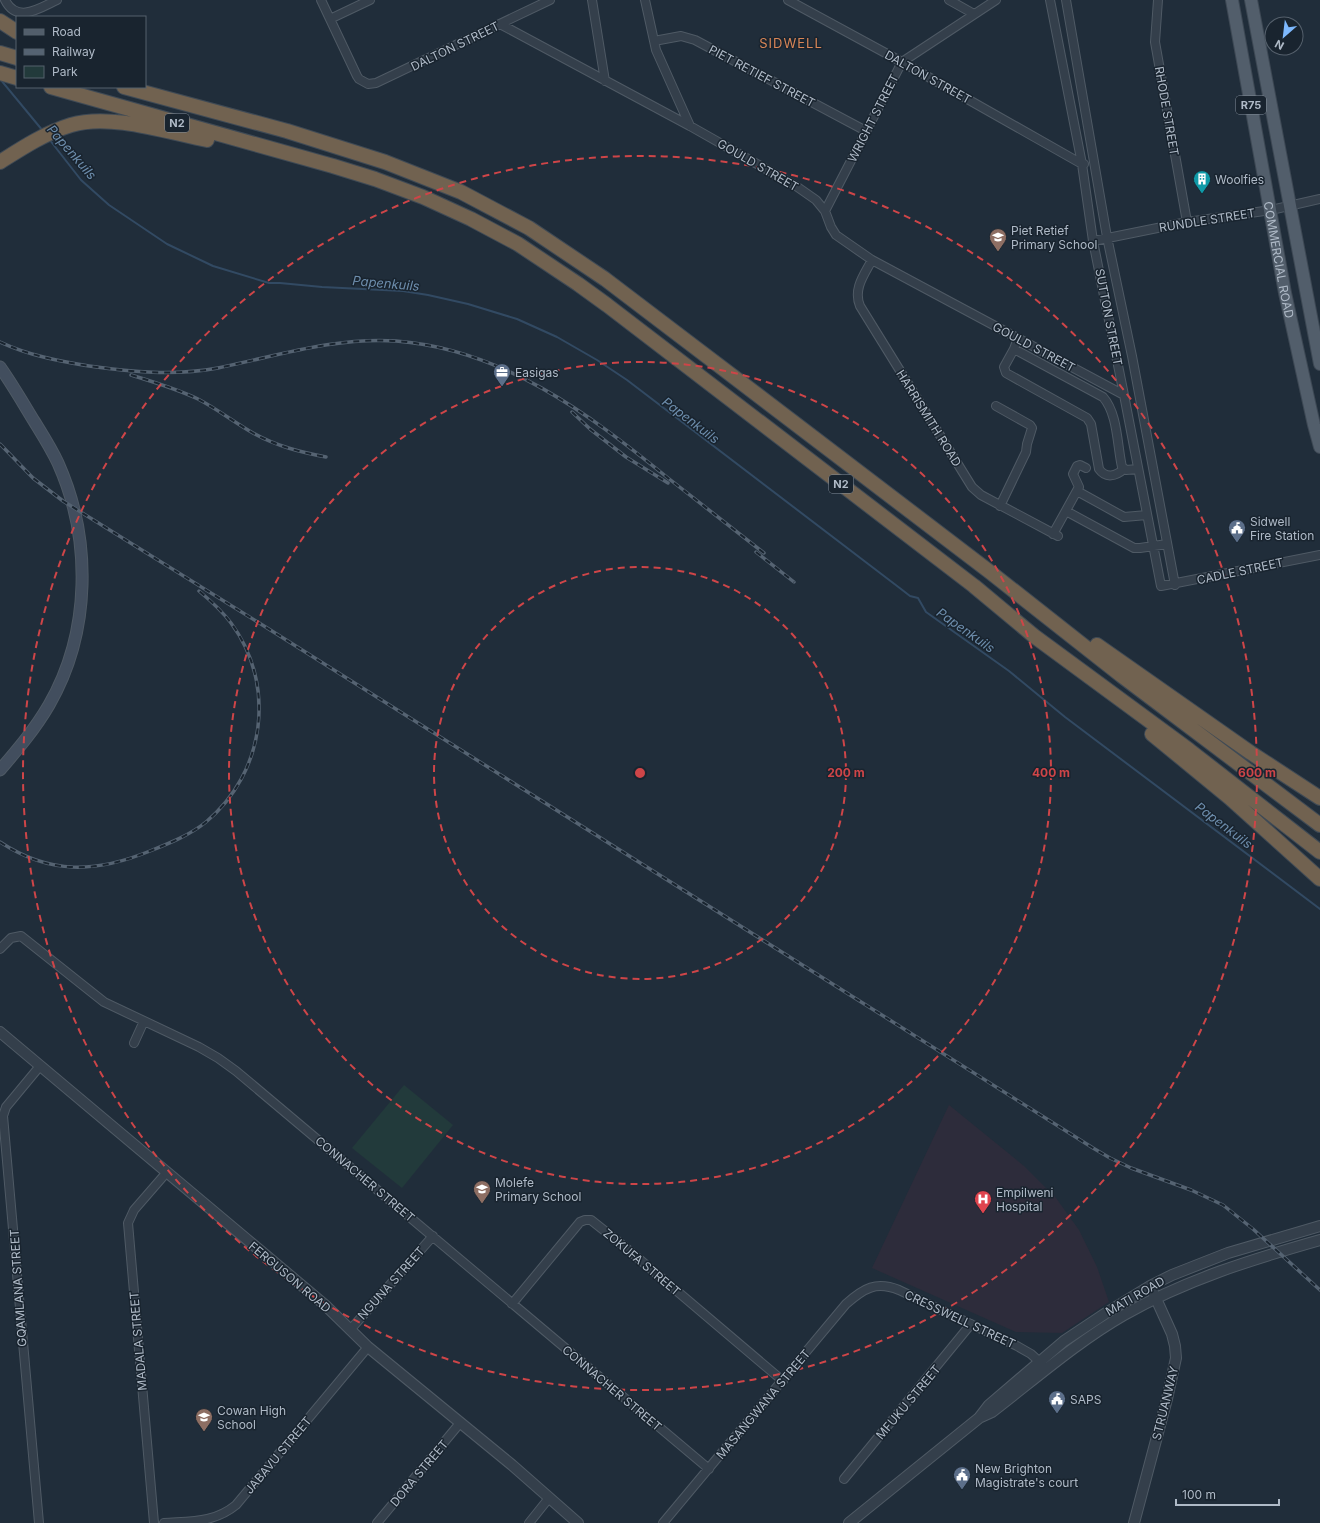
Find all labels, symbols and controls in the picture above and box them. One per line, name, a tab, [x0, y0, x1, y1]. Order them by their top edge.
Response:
legend	[16, 16, 146, 88]
north arrow	[1264, 16, 1304, 56]
street label: DALTON STREET	[408, 18, 502, 74]
text: Road	[52, 24, 81, 39]
district label: SIDWELL	[759, 35, 823, 51]
text: N	[1272, 37, 1286, 53]
street label: PIET RETIEF STREET	[706, 42, 818, 110]
text: Railway	[52, 44, 96, 59]
street label: DALTON STREET	[882, 47, 974, 107]
text: Park	[52, 64, 78, 79]
street label: RHODE STREET	[1152, 65, 1182, 157]
street label: WRIGHT STREET	[844, 71, 902, 165]
road number: R75	[1236, 96, 1266, 114]
road number: N2	[165, 114, 189, 132]
water label: Papenkuils	[44, 121, 100, 183]
street label: GOULD STREET	[715, 136, 801, 194]
building icon: Woolfies	[1192, 169, 1212, 194]
place label: Woolfies	[1215, 172, 1264, 187]
street label: COMMERCIAL ROAD	[1261, 200, 1298, 320]
street label: RUNDLE STREET	[1158, 205, 1256, 235]
place label: Piet Retief Primary School	[1011, 223, 1097, 252]
school or university icon: Piet Retief Primary School	[988, 227, 1008, 252]
street label: SUTTON STREET	[1092, 267, 1126, 367]
water label: Papenkuils	[352, 272, 420, 294]
street label: GOULD STREET	[990, 319, 1078, 375]
office icon: Easigas	[492, 362, 512, 387]
place label: Easigas	[515, 365, 559, 380]
street label: HARRISMITH ROAD	[893, 367, 965, 469]
water label: Papenkuils	[659, 393, 723, 447]
road number: N2	[829, 475, 853, 493]
place label: Sidwell Fire Station	[1250, 514, 1314, 543]
public building icon: Sidwell Fire Station	[1227, 518, 1247, 543]
street label: CADLE STREET	[1195, 554, 1285, 588]
water label: Papenkuils	[934, 604, 998, 656]
text: 200 m	[827, 765, 865, 780]
text: 400 m	[1032, 765, 1070, 780]
text: 600 m	[1238, 765, 1276, 780]
centre of rings	[633, 766, 647, 780]
water label: Papenkuils	[1192, 798, 1256, 852]
street label: CONNACHER STREET	[312, 1133, 418, 1225]
place label: Molefe Primary School	[495, 1175, 581, 1204]
school or university icon: Molefe Primary School	[472, 1179, 492, 1204]
place label: Empilweni Hospital	[996, 1185, 1054, 1214]
hospital icon: Empilweni Hospital	[973, 1189, 993, 1214]
street label: ZOKUFA STREET	[600, 1225, 684, 1299]
street label: GQAMLANA STREET	[6, 1228, 30, 1347]
street label: FERGUSON ROAD	[246, 1238, 334, 1316]
street label: NGUNA STREET	[354, 1243, 428, 1323]
street label: MATI ROAD	[1103, 1273, 1167, 1319]
street label: CRESSWELL STREET	[902, 1287, 1018, 1351]
street label: MADALA STREET	[126, 1291, 150, 1391]
street label: CONNACHER STREET	[559, 1342, 665, 1434]
street label: MASANGWANA STREET	[713, 1346, 813, 1462]
street label: MFUKU STREET	[873, 1362, 944, 1442]
street label: STRUANWAY	[1149, 1364, 1181, 1442]
public building icon: SAPS	[1047, 1389, 1067, 1414]
place label: SAPS	[1070, 1392, 1102, 1407]
place label: Cowan High School	[217, 1403, 286, 1432]
school or university icon: Cowan High School	[194, 1407, 214, 1432]
street label: JABAVU STREET	[241, 1413, 315, 1497]
street label: DORA STREET	[387, 1436, 451, 1509]
place label: New Brighton Magistrate's court	[975, 1461, 1078, 1490]
public building icon: New Brighton Magistrate's court	[952, 1465, 972, 1490]
scale bar	[1176, 1481, 1279, 1507]
text: 100 m	[1182, 1487, 1216, 1502]

